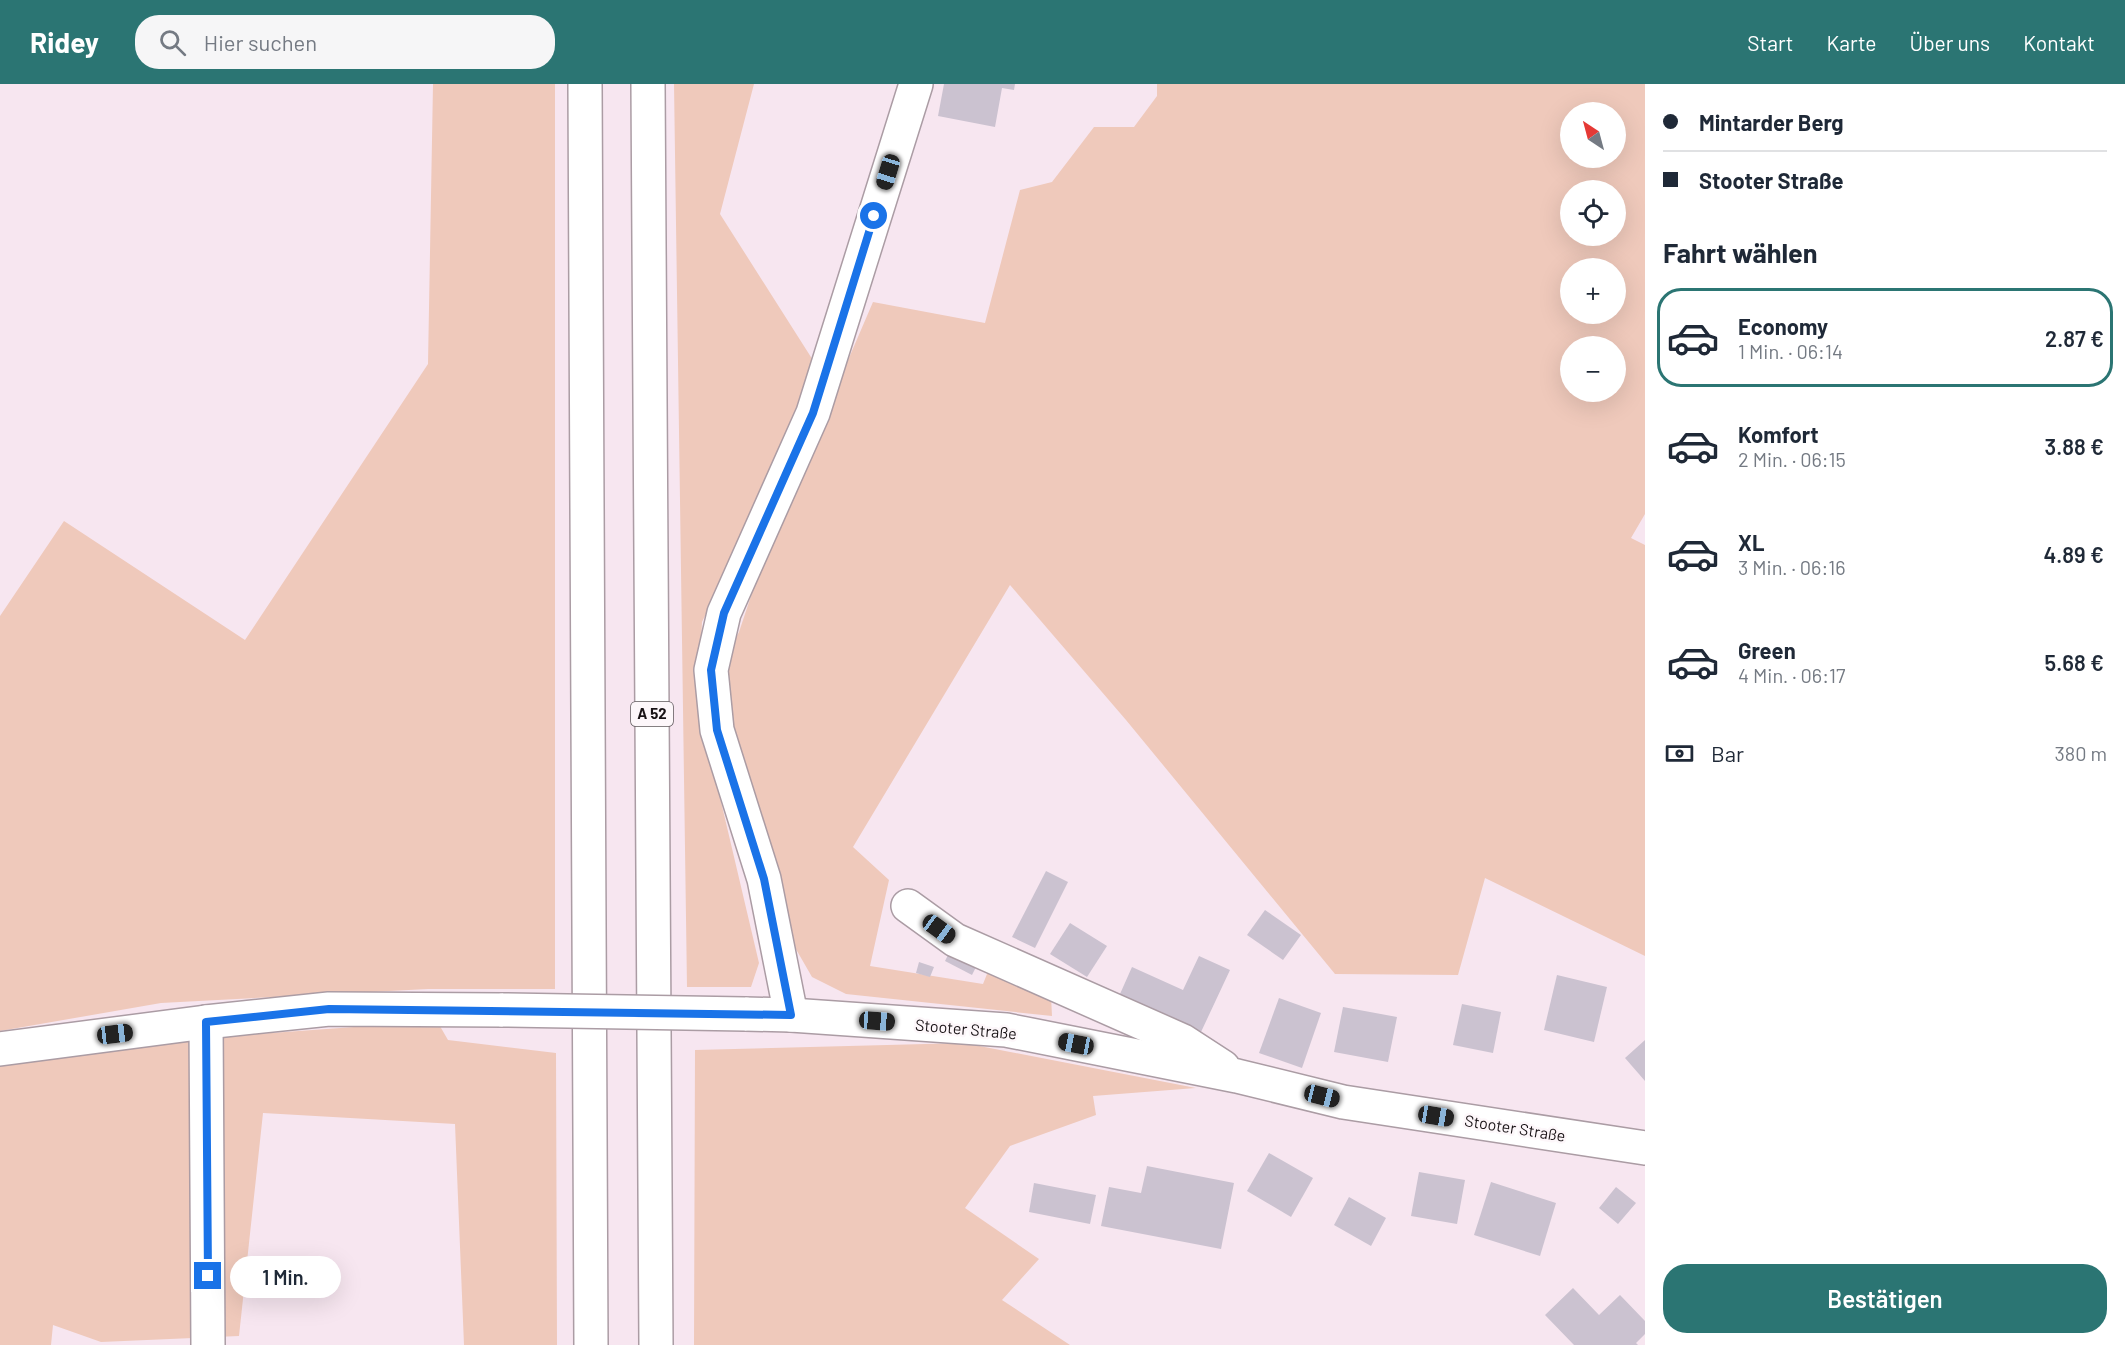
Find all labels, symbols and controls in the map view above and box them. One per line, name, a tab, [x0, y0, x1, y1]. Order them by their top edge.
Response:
search box	[135, 15, 555, 69]
text: Ridey	[30, 25, 99, 59]
icon: search	[156, 26, 189, 59]
text: Hier suchen	[204, 29, 317, 55]
text: Start	[1747, 30, 1794, 55]
text: Karte	[1827, 30, 1877, 55]
text: Über uns	[1910, 30, 1990, 55]
text: Kontakt	[2023, 30, 2095, 55]
north arrow	[1560, 102, 1626, 168]
map controls	[1560, 102, 1626, 402]
text: Mintarder Berg	[1699, 109, 1844, 135]
car	[874, 152, 902, 192]
text: Stooter Straße	[1699, 167, 1844, 193]
button: locate	[1560, 180, 1626, 246]
route start	[860, 202, 887, 229]
text: Fahrt wählen	[1663, 236, 1818, 268]
button: +	[1560, 258, 1626, 324]
icon: car	[1666, 311, 1720, 365]
text: Economy	[1738, 313, 1828, 339]
text: 2.87 €	[2045, 325, 2104, 351]
button: −	[1560, 336, 1626, 402]
text: 1 Min. · 06:14	[1738, 339, 1843, 363]
icon: car	[1666, 419, 1720, 473]
text: Komfort	[1738, 421, 1819, 447]
text: 3.88 €	[2044, 433, 2104, 459]
text: 2 Min. · 06:15	[1738, 447, 1846, 471]
icon: car	[1666, 527, 1720, 581]
text: XL	[1738, 529, 1764, 555]
text: 4.89 €	[2043, 541, 2104, 567]
text: 3 Min. · 06:16	[1738, 555, 1846, 579]
icon: car	[1666, 635, 1720, 689]
text: Green	[1738, 637, 1796, 663]
text: 5.68 €	[2045, 649, 2104, 675]
text: 4 Min. · 06:17	[1738, 663, 1845, 687]
road number: A 52	[631, 702, 673, 726]
icon: cash	[1663, 737, 1696, 770]
text: Bar	[1711, 740, 1744, 766]
text: 380 m	[2054, 741, 2107, 765]
car	[919, 911, 959, 947]
car	[858, 1011, 896, 1031]
street label: Stooter Straße	[914, 1015, 1018, 1042]
car	[96, 1023, 134, 1045]
car	[1057, 1032, 1095, 1056]
car	[1302, 1083, 1342, 1109]
car	[1417, 1104, 1455, 1128]
street label: Stooter Straße	[1463, 1110, 1567, 1145]
callout: 1 Min.	[229, 1255, 340, 1297]
route end	[194, 1262, 221, 1289]
button: Bestätigen	[1663, 1264, 2107, 1333]
text: 1 Min.	[262, 1265, 309, 1289]

